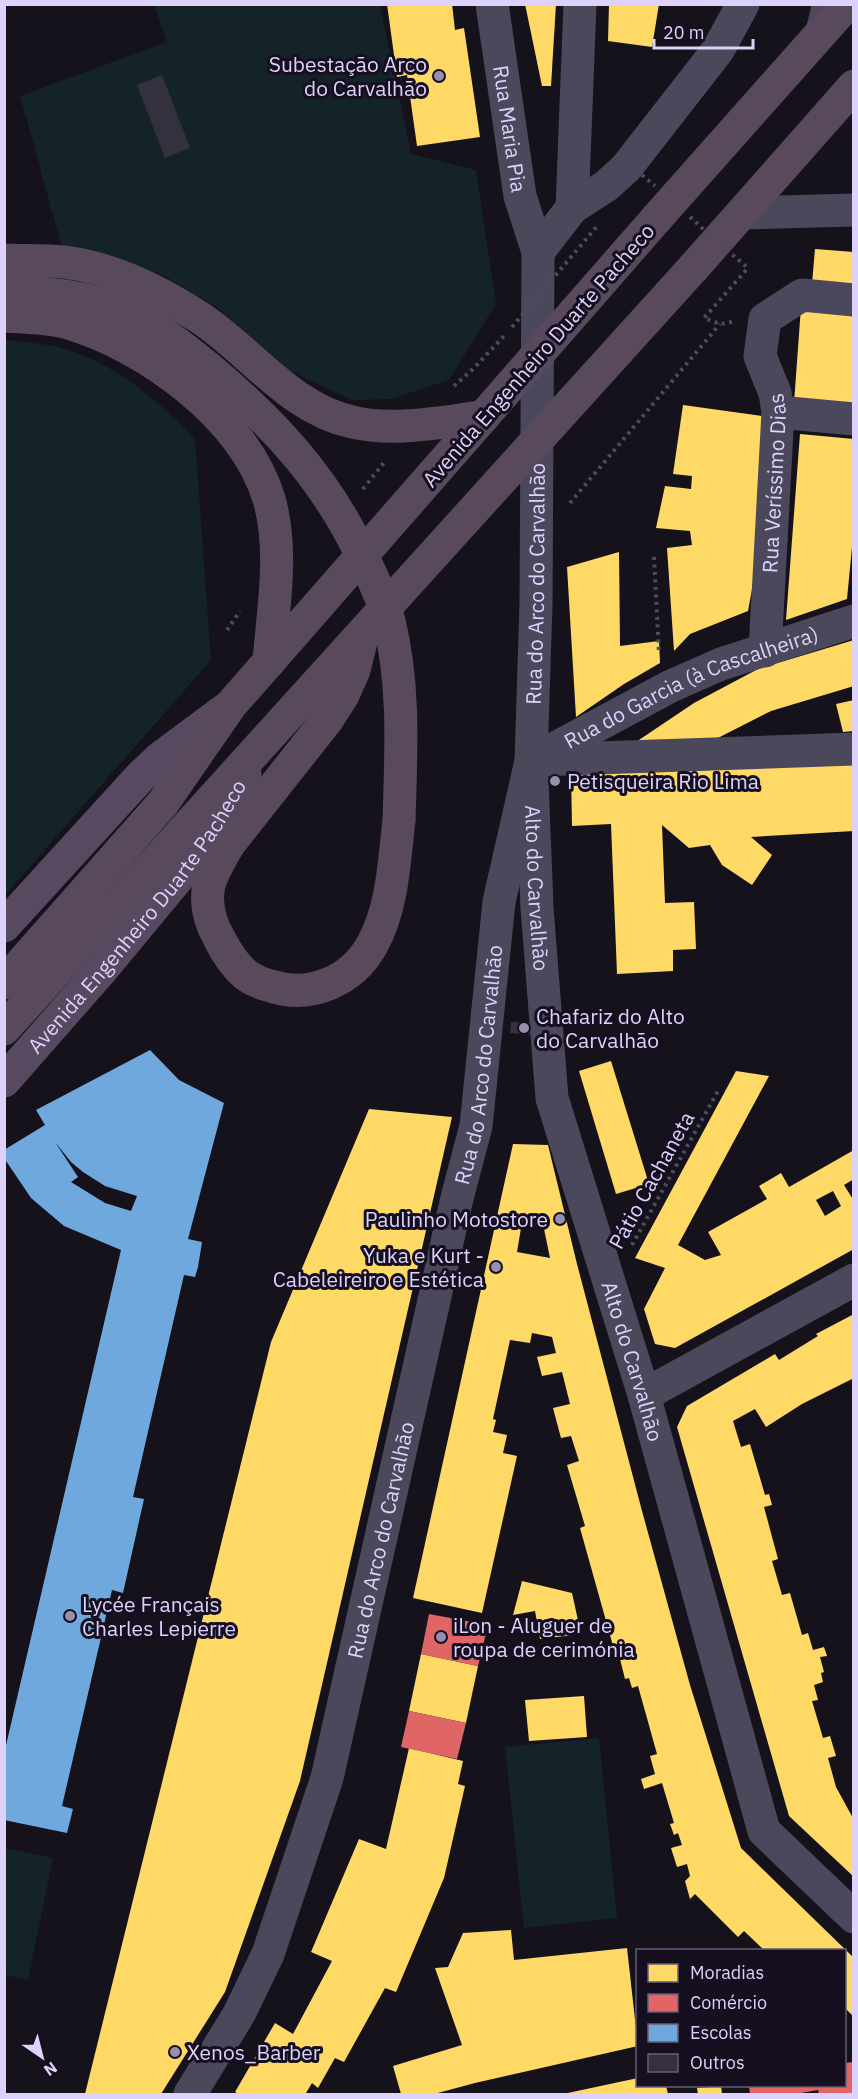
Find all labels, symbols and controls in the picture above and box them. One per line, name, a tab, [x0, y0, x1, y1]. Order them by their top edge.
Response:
scale bar	[654, 12, 753, 50]
text: 20 m	[663, 21, 705, 44]
place label: Subestação Arco do Carvalhão	[269, 50, 427, 102]
street label: Rua Maria Pia	[487, 63, 533, 194]
marker: Subestação Arco do Carvalhão	[432, 69, 446, 83]
street label: Avenida Engenheiro Duarte Pacheco	[416, 217, 660, 493]
street label: Rua Veríssimo Dias	[755, 392, 792, 574]
street label: Rua do Arco do Carvalhão	[519, 463, 551, 705]
street label: Rua do Garcia (à Cascalheira)	[559, 619, 822, 755]
place label: Petisqueira Rio Lima	[567, 767, 759, 795]
street label: Avenida Engenheiro Duarte Pacheco	[21, 774, 252, 1059]
marker: Petisqueira Rio Lima	[548, 774, 562, 788]
street label: Alto do Carvalhão	[519, 804, 556, 972]
street label: Rua do Arco do Carvalhão	[447, 944, 509, 1187]
place label: Chafariz do Alto do Carvalhão	[536, 1002, 685, 1054]
marker: Chafariz do Alto do Carvalhão	[517, 1021, 531, 1035]
street label: Pátio Cachaneta	[602, 1106, 700, 1254]
place label: Paulinho Motostore	[365, 1205, 548, 1233]
marker: Paulinho Motostore	[553, 1212, 567, 1226]
place label: Yuka e Kurt - Cabeleireiro e Estética	[273, 1241, 484, 1293]
marker: Yuka e Kurt - Cabeleireiro e Estética	[489, 1260, 503, 1274]
street label: Alto do Carvalhão	[595, 1277, 670, 1445]
street label: Rua do Arco do Carvalhão	[340, 1419, 420, 1661]
place label: Lycée Français Charles Lepierre	[82, 1590, 236, 1642]
marker: Lycée Français Charles Lepierre	[63, 1609, 77, 1623]
place label: iLon - Aluguer de roupa de cerimónia	[453, 1611, 635, 1663]
marker: iLon - Aluguer de roupa de cerimónia	[434, 1630, 448, 1644]
legend	[636, 1949, 846, 2087]
text: Moradias	[690, 1961, 764, 1984]
text: Comércio	[690, 1991, 767, 2014]
text: Escolas	[690, 2021, 752, 2044]
north arrow	[12, 2027, 72, 2087]
place label: Xenos_Barber	[187, 2038, 321, 2066]
marker: Xenos_Barber	[168, 2045, 182, 2059]
text: Outros	[690, 2051, 745, 2074]
text: N	[40, 2058, 61, 2081]

